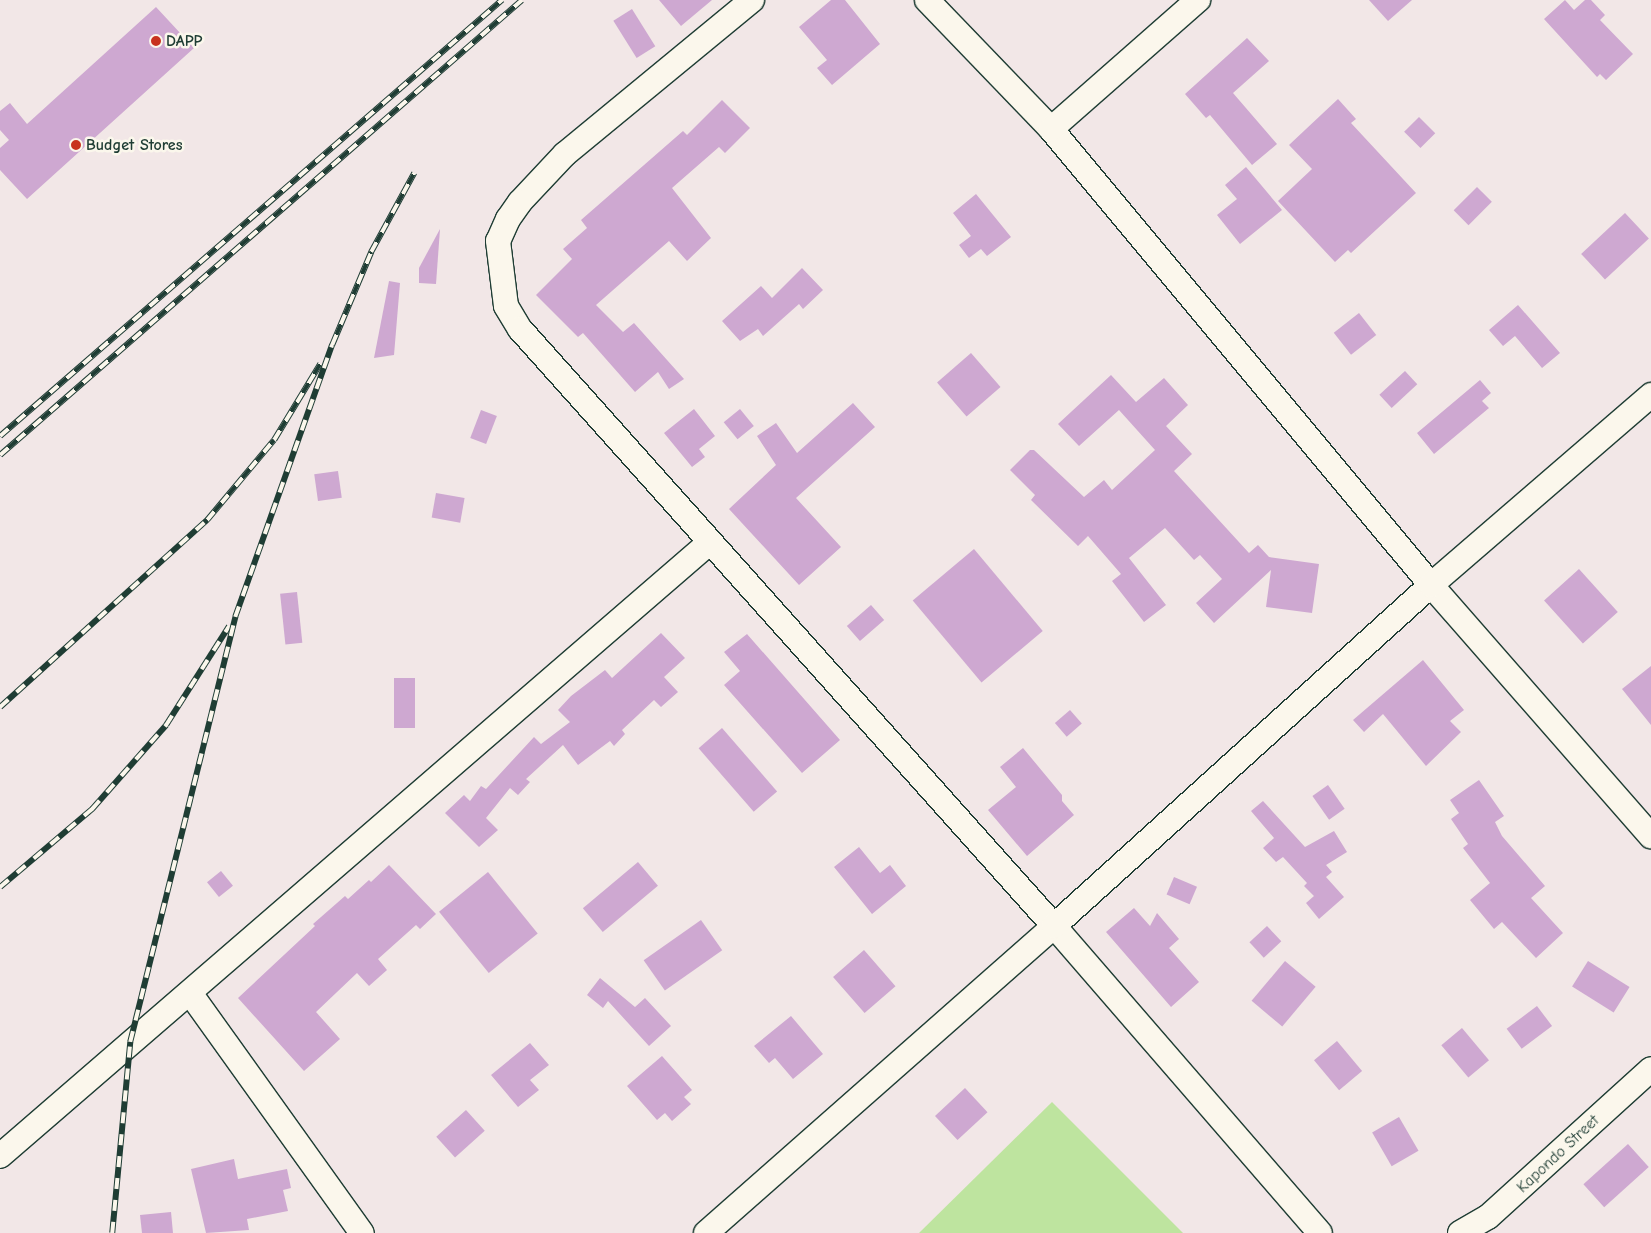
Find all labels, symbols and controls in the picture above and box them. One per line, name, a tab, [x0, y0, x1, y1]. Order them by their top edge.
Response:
place label: DAPP	[166, 31, 202, 51]
marker: DAPP	[150, 35, 162, 47]
place label: Budget Stores	[86, 135, 182, 155]
marker: Budget Stores	[70, 139, 82, 151]
street label: Kapondo Street	[1513, 1111, 1603, 1197]

